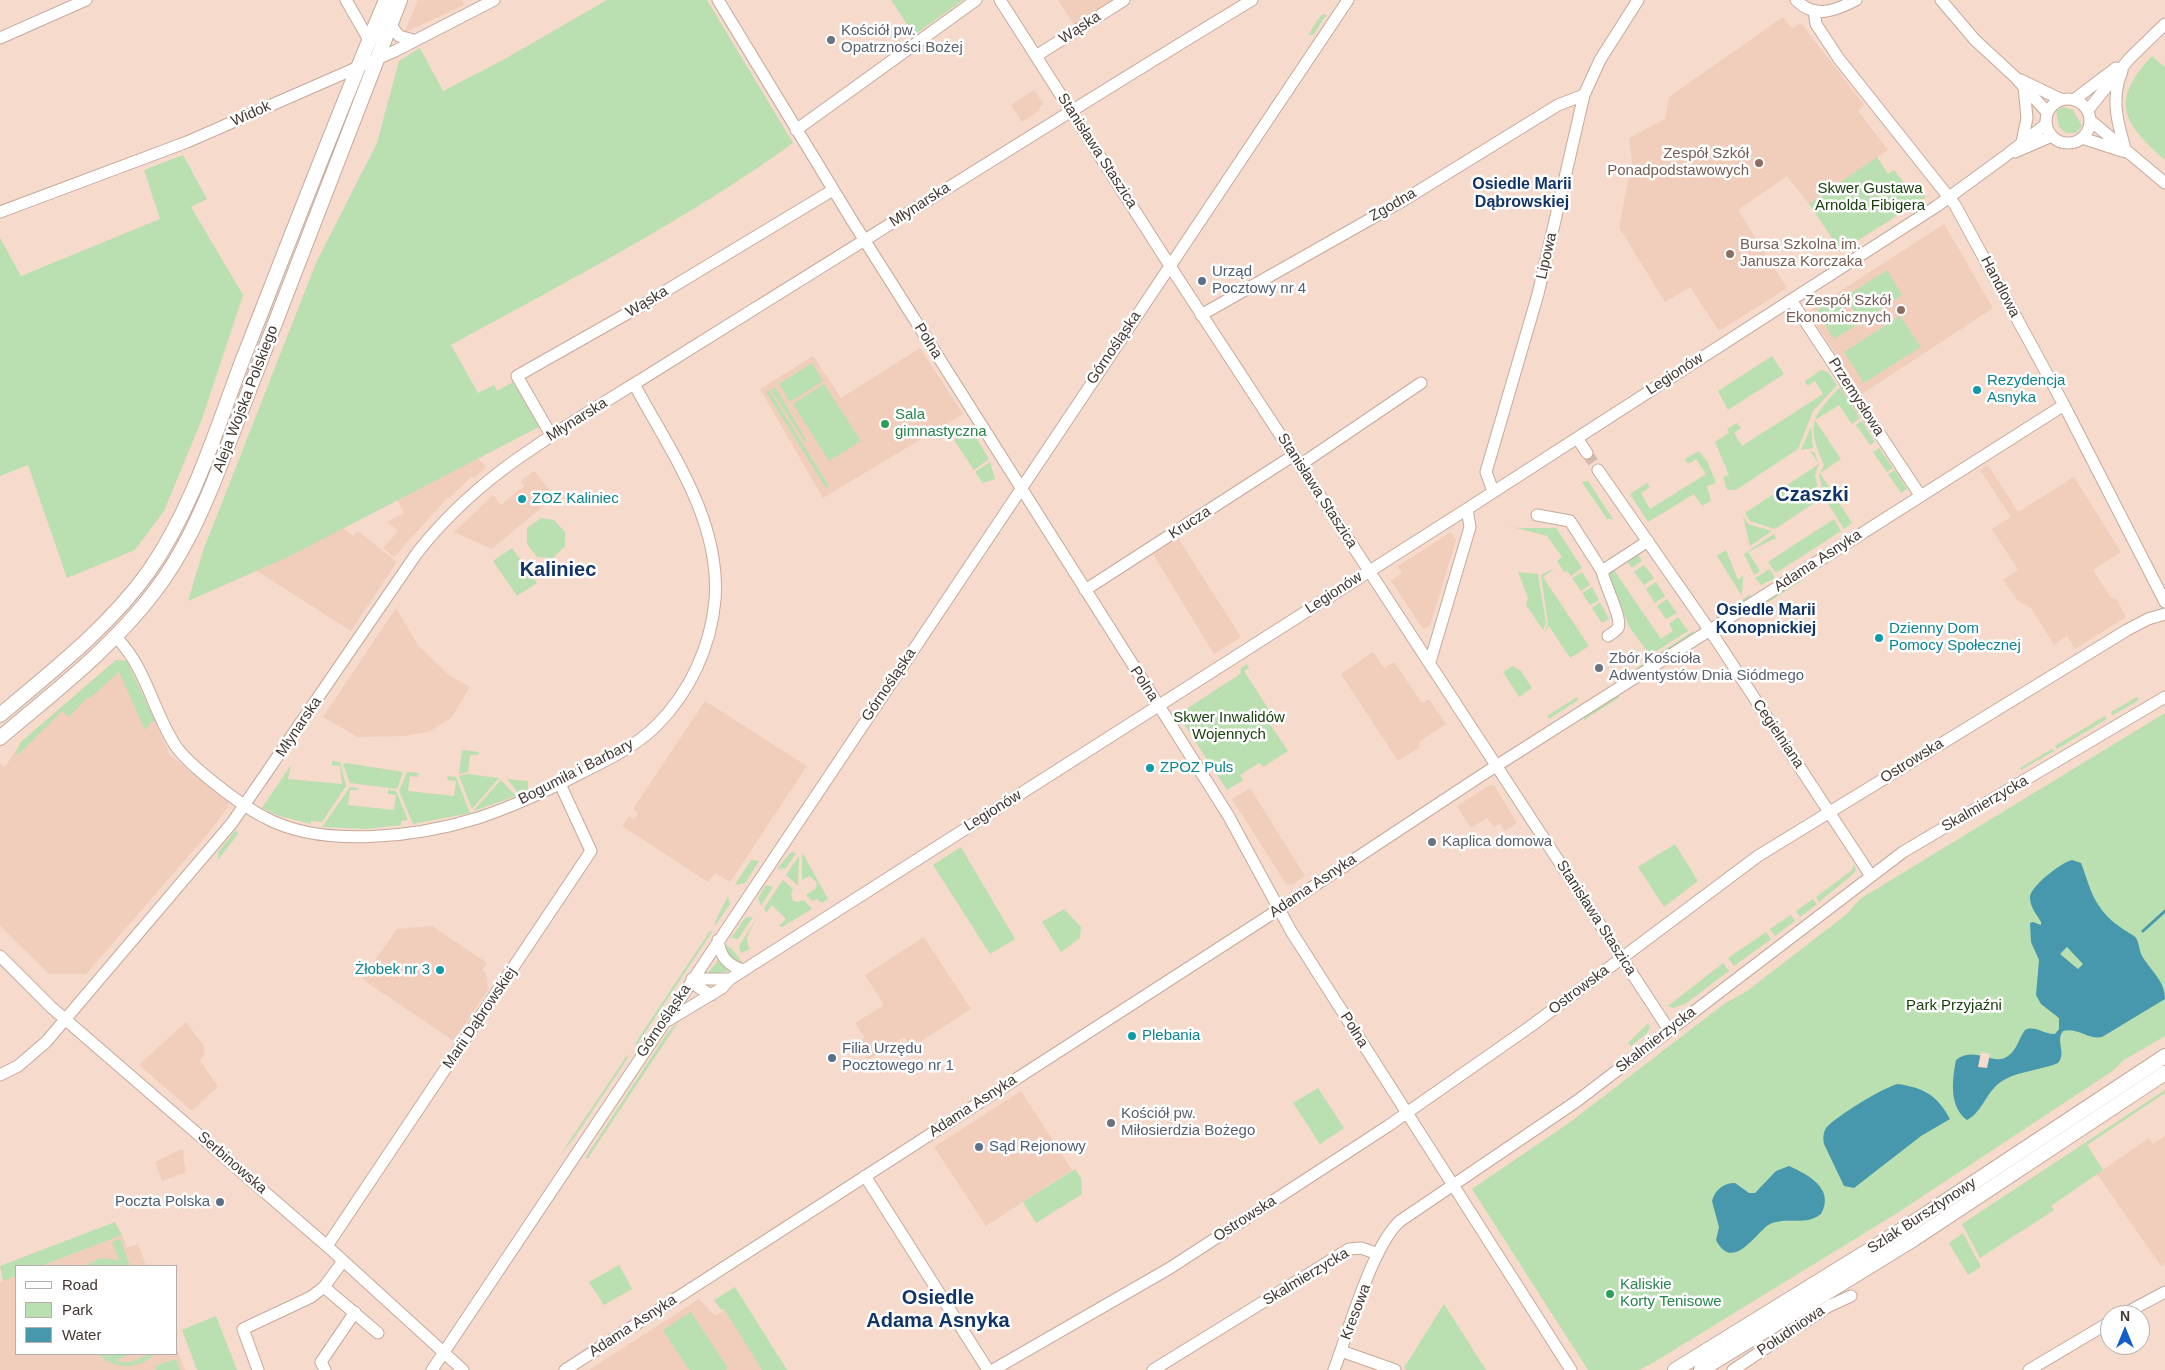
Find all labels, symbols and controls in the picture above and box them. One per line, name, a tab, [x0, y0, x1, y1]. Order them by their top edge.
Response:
street label: Wąska	[1056, 8, 1104, 48]
place label: Kościół pw. Opatrzności Bożej	[841, 22, 963, 57]
marker: Kościół pw. Opatrzności Bożej	[825, 34, 837, 46]
street label: Stanisława Staszica	[1053, 90, 1141, 212]
street label: Widok	[228, 97, 274, 131]
place label: Zespół Szkół Ponadpodstawowych	[1607, 145, 1749, 180]
marker: Zespół Szkół Ponadpodstawowych	[1753, 157, 1765, 169]
district label: Osiedle Marii Dąbrowskiej	[1472, 175, 1572, 213]
street label: Młynarska	[886, 179, 954, 231]
park label: Skwer Gustawa Arnolda Fibigera	[1815, 180, 1925, 215]
street label: Zgodna	[1366, 184, 1420, 226]
street label: Lipowa	[1533, 231, 1561, 281]
place label: Bursa Szkolna im. Janusza Korczaka	[1740, 236, 1863, 271]
marker: Bursa Szkolna im. Janusza Korczaka	[1724, 248, 1736, 260]
street label: Handlowa	[1976, 253, 2024, 321]
place label: Urząd Pocztowy nr 4	[1212, 263, 1306, 298]
marker: Urząd Pocztowy nr 4	[1196, 275, 1208, 287]
street label: Wąska	[623, 282, 671, 322]
place label: Zespół Szkół Ekonomicznych	[1786, 292, 1891, 327]
marker: Zespół Szkół Ekonomicznych	[1895, 304, 1907, 316]
street label: Górnośląska	[1083, 308, 1145, 388]
street label: Polna	[910, 320, 946, 362]
street label: Aleja Wojska Polskiego	[210, 323, 282, 475]
street label: Legionów	[1643, 349, 1707, 399]
street label: Przemysłowa	[1824, 355, 1888, 439]
place label: Rezydencja Asnyka	[1987, 372, 2065, 407]
marker: Rezydencja Asnyka	[1971, 384, 1983, 396]
street label: Młynarska	[543, 394, 611, 446]
place label: Sala gimnastyczna	[895, 406, 987, 441]
marker: Sala gimnastyczna	[879, 418, 891, 430]
street label: Stanisława Staszica	[1273, 430, 1361, 552]
district label: Czaszki	[1775, 483, 1849, 507]
place label: ZOZ Kaliniec	[532, 490, 619, 508]
marker: ZOZ Kaliniec	[516, 493, 528, 505]
street label: Krucza	[1166, 503, 1214, 543]
street label: Adama Asnyka	[1771, 526, 1865, 596]
district label: Kaliniec	[520, 558, 596, 582]
street label: Legionów	[1302, 568, 1366, 618]
district label: Osiedle Marii Konopnickiej	[1716, 601, 1816, 639]
place label: Dzienny Dom Pomocy Społecznej	[1889, 620, 2021, 655]
marker: Dzienny Dom Pomocy Społecznej	[1873, 632, 1885, 644]
street label: Górnośląska	[858, 645, 920, 725]
place label: Zbór Kościoła Adwentystów Dnia Siódmego	[1609, 650, 1804, 685]
marker: Zbór Kościoła Adwentystów Dnia Siódmego	[1593, 662, 1605, 674]
street label: Polna	[1126, 663, 1162, 705]
street label: Młynarska	[272, 694, 326, 760]
street label: Cegielniana	[1748, 696, 1808, 772]
park label: Skwer Inwalidów Wojennych	[1173, 709, 1285, 744]
street label: Bogumiła i Barbary	[515, 735, 637, 809]
street label: Ostrowska	[1877, 735, 1947, 787]
place label: ZPOZ Puls	[1160, 759, 1233, 777]
marker: ZPOZ Puls	[1144, 762, 1156, 774]
street label: Skalmierzycka	[1939, 772, 2031, 836]
street label: Legionów	[961, 786, 1025, 836]
place label: Kaplica domowa	[1442, 833, 1552, 851]
marker: Kaplica domowa	[1426, 836, 1438, 848]
street label: Adama Asnyka	[1266, 850, 1360, 922]
street label: Stanisława Staszica	[1552, 857, 1640, 979]
place label: Żłobek nr 3	[355, 961, 430, 979]
street label: Ostrowska	[1545, 961, 1613, 1019]
marker: Żłobek nr 3	[434, 964, 446, 976]
street label: Marii Dąbrowskiej	[439, 964, 521, 1072]
street label: Górnośląska	[633, 981, 695, 1061]
park label: Park Przyjaźni	[1906, 997, 2002, 1015]
street label: Skalmierzycka	[1612, 1003, 1700, 1077]
street label: Polna	[1336, 1009, 1372, 1051]
place label: Plebania	[1142, 1027, 1200, 1045]
marker: Plebania	[1126, 1030, 1138, 1042]
place label: Filia Urzędu Pocztowego nr 1	[842, 1040, 954, 1075]
marker: Filia Urzędu Pocztowego nr 1	[826, 1052, 838, 1064]
street label: Adama Asnyka	[926, 1071, 1020, 1141]
place label: Kościół pw. Miłosierdzia Bożego	[1121, 1105, 1255, 1140]
marker: Kościół pw. Miłosierdzia Bożego	[1105, 1117, 1117, 1129]
street label: Serbinowska	[194, 1128, 270, 1198]
place label: Sąd Rejonowy	[989, 1138, 1086, 1156]
marker: Sąd Rejonowy	[973, 1141, 985, 1153]
street label: Szlak Bursztynowy	[1864, 1174, 1980, 1258]
street label: Ostrowska	[1210, 1192, 1280, 1246]
place label: Poczta Polska	[115, 1193, 210, 1211]
marker: Poczta Polska	[214, 1196, 226, 1208]
street label: Skalmierzycka	[1260, 1244, 1352, 1310]
legend	[15, 1265, 178, 1355]
text: Road	[62, 1276, 98, 1293]
place label: Kaliskie Korty Tenisowe	[1620, 1276, 1722, 1311]
street label: Kresowa	[1337, 1282, 1375, 1342]
district label: Osiedle Adama Asnyka	[866, 1286, 1010, 1333]
marker: Kaliskie Korty Tenisowe	[1604, 1288, 1616, 1300]
street label: Adama Asnyka	[586, 1291, 680, 1361]
text: Park	[62, 1301, 93, 1318]
street label: Południowa	[1754, 1302, 1828, 1360]
north arrow	[2100, 1305, 2150, 1355]
text: N	[2120, 1308, 2130, 1324]
text: Water	[62, 1326, 101, 1343]

